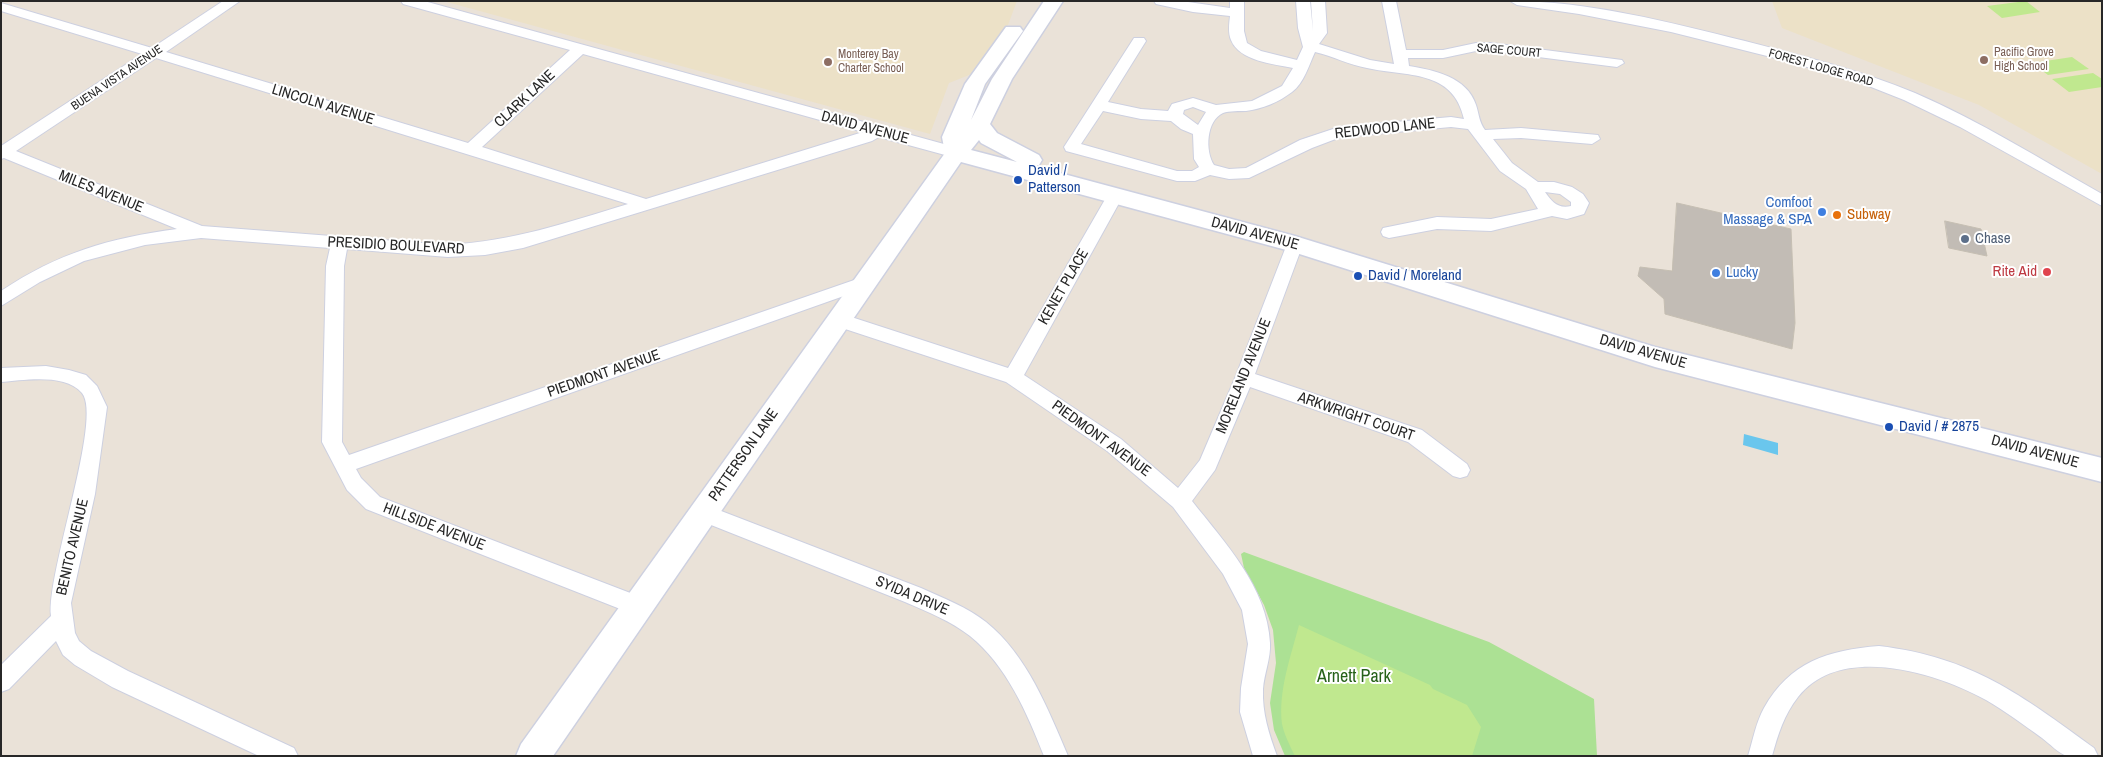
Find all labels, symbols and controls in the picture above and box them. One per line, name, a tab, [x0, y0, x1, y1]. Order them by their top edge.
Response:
street label: SAGE COURT	[1476, 41, 1542, 61]
street label: BUENA VISTA AVENUE	[69, 42, 165, 114]
street label: FOREST LODGE ROAD	[1767, 46, 1875, 90]
place label: Pacific Grove High School	[1994, 46, 2054, 74]
place label: Monterey Bay Charter School	[838, 48, 904, 76]
marker: Pacific Grove High School	[1978, 54, 1990, 66]
marker: Monterey Bay Charter School	[822, 56, 834, 68]
street label: CLARK LANE	[491, 66, 559, 132]
street label: LINCOLN AVENUE	[269, 81, 377, 129]
street label: DAVID AVENUE	[819, 108, 911, 148]
street label: REDWOOD LANE	[1334, 115, 1436, 143]
place label: David / Patterson	[1028, 162, 1081, 197]
street label: MILES AVENUE	[56, 167, 146, 217]
marker: David / Patterson	[1012, 174, 1024, 186]
place label: Comfoot Massage & SPA	[1723, 194, 1812, 229]
marker: Comfoot Massage & SPA	[1816, 206, 1828, 218]
place label: Subway	[1847, 206, 1891, 224]
marker: Subway	[1831, 209, 1843, 221]
street label: DAVID AVENUE	[1209, 214, 1301, 254]
place label: Chase	[1975, 230, 2011, 248]
street label: PRESIDIO BOULEVARD	[327, 233, 465, 259]
marker: Chase	[1959, 233, 1971, 245]
street label: KENET PLACE	[1035, 246, 1093, 328]
place label: Rite Aid	[1993, 263, 2037, 281]
place label: Lucky	[1726, 264, 1758, 282]
marker: Rite Aid	[2041, 266, 2053, 278]
place label: David / Moreland	[1368, 267, 1462, 285]
marker: Lucky	[1710, 267, 1722, 279]
marker: David / Moreland	[1352, 270, 1364, 282]
street label: MORELAND AVENUE	[1213, 316, 1275, 436]
street label: DAVID AVENUE	[1597, 331, 1689, 373]
street label: PIEDMONT AVENUE	[545, 346, 663, 402]
street label: ARKWRIGHT COURT	[1295, 389, 1417, 445]
street label: PIEDMONT AVENUE	[1048, 397, 1154, 481]
street label: PATTERSON LANE	[705, 405, 783, 505]
place label: David / # 2875	[1899, 418, 1979, 436]
marker: David / # 2875	[1883, 421, 1895, 433]
street label: DAVID AVENUE	[1989, 432, 2081, 472]
street label: BENITO AVENUE	[53, 497, 93, 597]
street label: HILLSIDE AVENUE	[380, 499, 488, 555]
street label: SYIDA DRIVE	[873, 572, 951, 620]
park label: Arnett Park	[1317, 666, 1391, 688]

